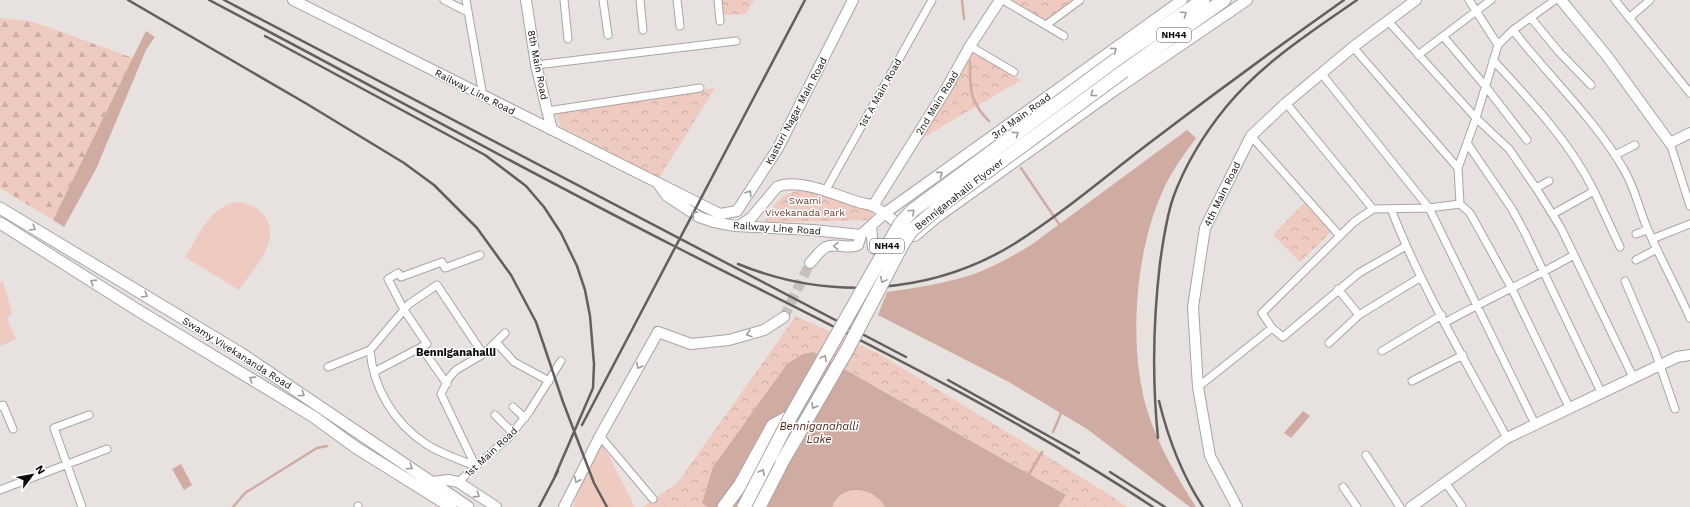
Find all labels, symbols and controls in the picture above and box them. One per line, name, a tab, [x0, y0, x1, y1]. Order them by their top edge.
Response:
one-way arrow	[1180, 11, 1187, 19]
road number: NH44	[1157, 28, 1191, 42]
street label: 8th Main Road	[526, 29, 550, 101]
one-way arrow	[1110, 47, 1117, 55]
street label: Kasturi Nagar Main Road	[763, 56, 829, 166]
street label: 1st A Main Road	[857, 57, 903, 129]
street label: Railway Line Road	[433, 67, 517, 117]
street label: 2nd Main Road	[914, 69, 960, 137]
one-way arrow	[1090, 89, 1097, 97]
street label: 3rd Main Road	[989, 91, 1053, 141]
one-way arrow	[1012, 131, 1019, 138]
street label: Benniganahalli Flyover	[913, 156, 1005, 232]
street label: 4th Main Road	[1202, 160, 1242, 228]
one-way arrow	[935, 172, 942, 179]
one-way arrow	[744, 191, 751, 198]
park label: Swami Vivekanada Park	[765, 195, 845, 218]
one-way arrow	[907, 209, 915, 216]
one-way arrow	[691, 211, 698, 219]
street label: Railway Line Road	[733, 219, 821, 237]
one-way arrow	[29, 224, 36, 231]
road number: NH44	[870, 239, 904, 253]
one-way arrow	[833, 242, 839, 251]
one-way arrow	[880, 275, 888, 283]
one-way arrow	[91, 280, 98, 287]
one-way arrow	[141, 291, 148, 298]
street label: Swamy Vivekananda Road	[180, 315, 294, 391]
one-way arrow	[746, 329, 753, 338]
district label: Benniganahalli	[416, 346, 496, 359]
one-way arrow	[819, 355, 826, 362]
one-way arrow	[637, 362, 644, 369]
one-way arrow	[249, 376, 256, 384]
one-way arrow	[298, 389, 305, 396]
one-way arrow	[812, 402, 819, 409]
water label: Benniganahalli Lake	[779, 420, 860, 446]
street label: 1st Main Road	[463, 425, 519, 479]
north arrow	[12, 455, 52, 495]
one-way arrow	[406, 462, 413, 470]
text: N	[32, 463, 48, 477]
one-way arrow	[757, 469, 764, 477]
one-way arrow	[574, 476, 582, 483]
one-way arrow	[473, 490, 480, 498]

